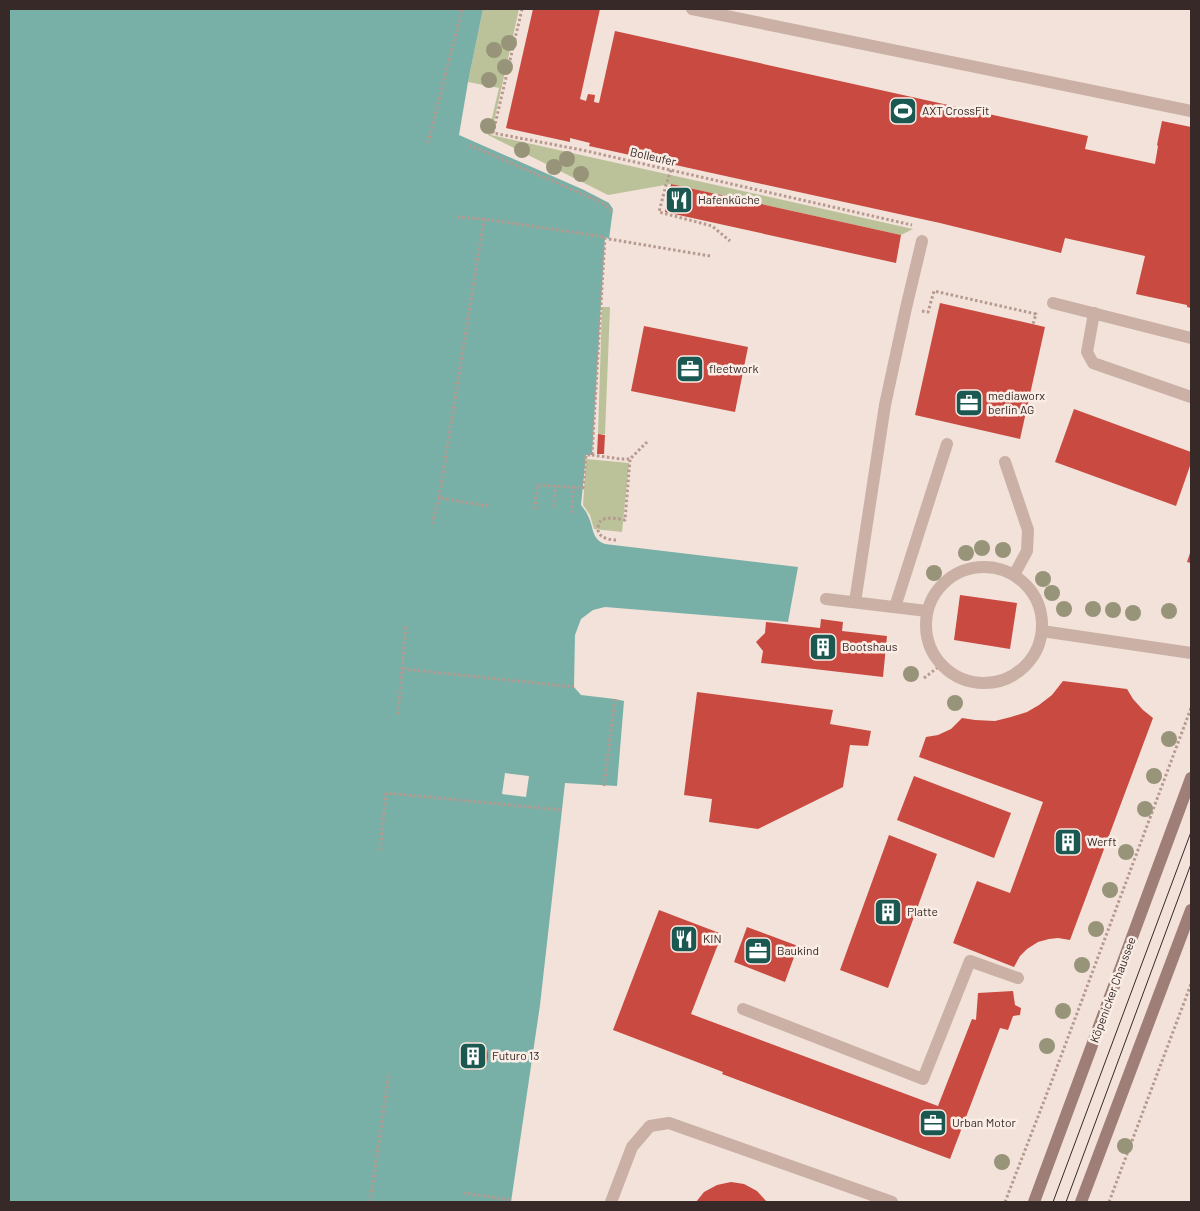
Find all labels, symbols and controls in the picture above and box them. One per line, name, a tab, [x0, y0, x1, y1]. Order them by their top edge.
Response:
sports icon: AXT CrossFit	[888, 96, 918, 126]
place label: AXT CrossFit	[922, 103, 989, 117]
street label: Bolleufer	[629, 144, 678, 168]
restaurant icon: Hafenküche	[664, 185, 694, 215]
place label: Hafenküche	[698, 192, 760, 206]
office icon: fleetwork	[675, 354, 705, 384]
place label: fleetwork	[709, 361, 758, 375]
office icon: mediaworx berlin AG	[954, 388, 984, 418]
place label: mediaworx berlin AG	[988, 388, 1045, 416]
building icon: Bootshaus	[808, 632, 838, 662]
place label: Bootshaus	[842, 639, 898, 653]
building icon: Werft	[1053, 827, 1083, 857]
place label: Werft	[1087, 834, 1117, 848]
building icon: Platte	[873, 897, 903, 927]
place label: Platte	[907, 904, 938, 918]
restaurant icon: KIN	[669, 924, 699, 954]
place label: KIN	[703, 931, 722, 945]
street label: Köpenicker Chaussee	[1086, 935, 1138, 1045]
office icon: Baukind	[743, 936, 773, 966]
place label: Baukind	[777, 943, 819, 957]
building icon: Futuro 13	[458, 1041, 488, 1071]
place label: Futuro 13	[492, 1048, 540, 1062]
office icon: Urban Motor	[918, 1108, 948, 1138]
place label: Urban Motor	[952, 1115, 1016, 1129]

